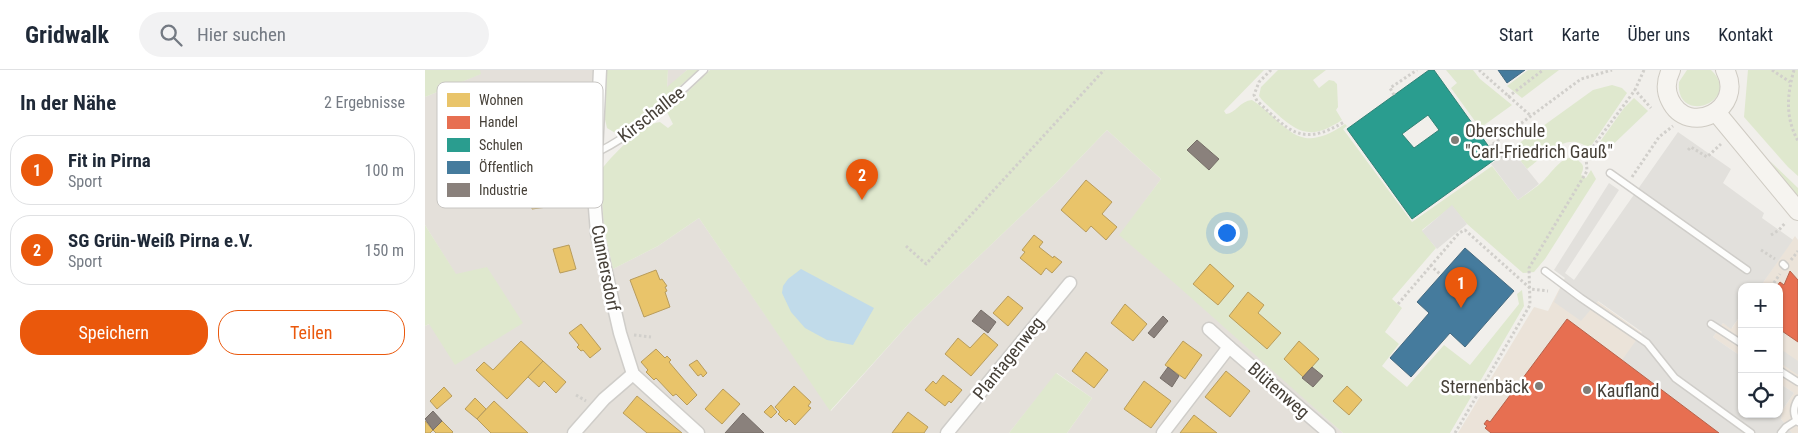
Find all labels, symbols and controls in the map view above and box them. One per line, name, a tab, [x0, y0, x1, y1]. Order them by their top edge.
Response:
search box	[139, 12, 489, 57]
text: Gridwalk	[25, 21, 109, 49]
icon: search	[157, 21, 185, 49]
text: Hier suchen	[197, 23, 286, 46]
text: Start	[1499, 24, 1533, 45]
text: Karte	[1561, 24, 1600, 45]
text: Über uns	[1628, 24, 1690, 45]
text: Kontakt	[1718, 24, 1773, 45]
legend	[437, 82, 603, 208]
street label: Kirschallee	[614, 82, 688, 146]
text: In der Nähe	[20, 91, 116, 115]
text: Wohnen	[479, 92, 523, 108]
text: 2 Ergebnisse	[324, 93, 405, 112]
text: Handel	[479, 114, 518, 130]
place label: Oberschule "Carl-Friedrich Gauß"	[1465, 120, 1613, 162]
marker: Oberschule "Carl-Friedrich Gauß"	[1449, 134, 1461, 146]
text: Schulen	[479, 137, 523, 153]
text: Fit in Pirna	[68, 149, 151, 172]
text: Öffentlich	[479, 159, 533, 175]
pin: 2	[846, 159, 878, 200]
text: 1	[33, 161, 41, 180]
text: 100 m	[365, 161, 404, 180]
text: Sport	[68, 172, 102, 191]
text: Industrie	[479, 182, 528, 198]
your location	[1214, 220, 1240, 246]
street label: Cunnersdorf	[587, 223, 625, 313]
text: SG Grün-Weiß Pirna e.V.	[68, 229, 253, 252]
text: 2	[33, 241, 41, 260]
text: 150 m	[365, 241, 404, 260]
text: Sport	[68, 252, 102, 271]
pin: 1	[1445, 267, 1477, 308]
map controls	[1738, 283, 1783, 418]
button: +	[1738, 283, 1783, 328]
button: Speichern	[20, 310, 208, 355]
button: Teilen	[218, 310, 405, 355]
street label: Plantagenweg	[968, 312, 1048, 404]
button: −	[1738, 328, 1783, 373]
street label: Blütenweg	[1244, 358, 1314, 422]
button: locate	[1738, 373, 1783, 418]
place label: Sternenbäck	[1441, 376, 1529, 397]
marker: Sternenbäck	[1533, 380, 1545, 392]
place label: Kaufland	[1597, 380, 1660, 401]
marker: Kaufland	[1581, 384, 1593, 396]

